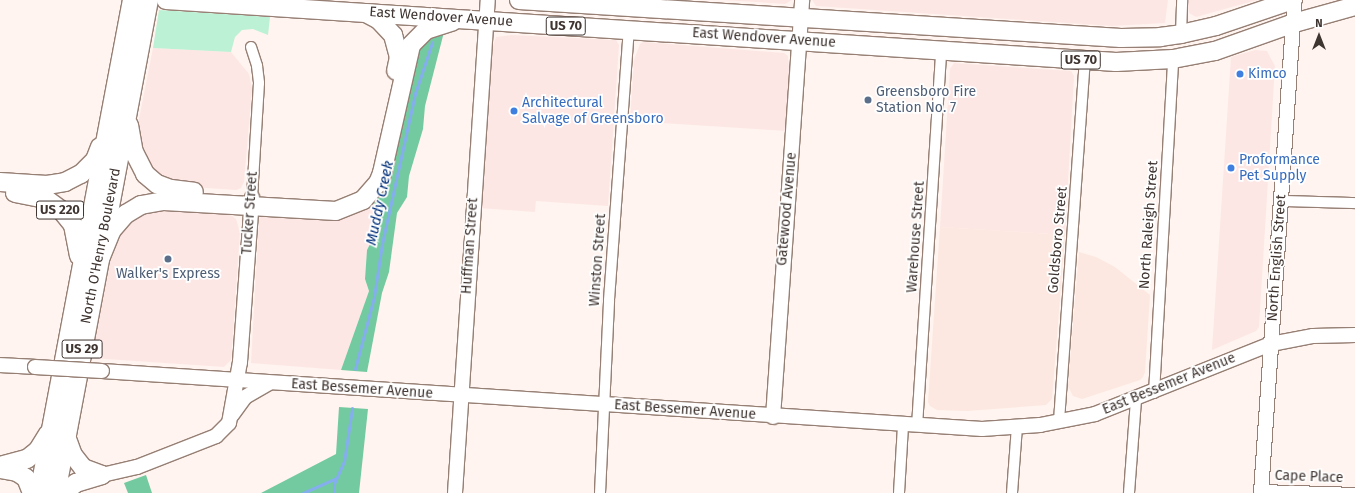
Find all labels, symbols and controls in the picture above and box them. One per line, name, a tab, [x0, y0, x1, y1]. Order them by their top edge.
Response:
street label: East Wendover Avenue	[369, 4, 513, 30]
road number: US 70	[545, 15, 587, 37]
north arrow	[1299, 16, 1339, 56]
text: N	[1315, 17, 1323, 30]
street label: East Wendover Avenue	[692, 25, 836, 51]
road number: US 70	[1060, 49, 1102, 71]
place label: Kimco	[1248, 66, 1287, 82]
marker: Kimco	[1235, 69, 1245, 79]
place label: Greensboro Fire Station No. 7	[876, 84, 976, 116]
place label: Architectural Salvage of Greensboro	[522, 95, 664, 128]
marker: Greensboro Fire Station No. 7	[863, 95, 873, 105]
marker: Architectural Salvage of Greensboro	[509, 106, 519, 116]
street label: Gatewood Avenue	[774, 152, 800, 266]
place label: Proformance Pet Supply	[1239, 152, 1320, 184]
water label: Muddy Creek	[362, 159, 398, 247]
street label: North Raleigh Street	[1136, 160, 1162, 290]
marker: Proformance Pet Supply	[1226, 163, 1236, 173]
street label: North O'Henry Boulevard	[78, 167, 124, 325]
street label: Tucker Street	[239, 171, 261, 255]
street label: Warehouse Street	[904, 181, 928, 293]
street label: Goldsboro Street	[1045, 186, 1071, 294]
street label: North English Street	[1264, 194, 1290, 322]
street label: Huffman Street	[458, 197, 482, 295]
road number: US 220	[36, 199, 84, 221]
street label: Winston Street	[586, 213, 610, 307]
marker: Walker's Express	[163, 254, 173, 264]
place label: Walker's Express	[116, 266, 220, 282]
road number: US 29	[61, 338, 103, 360]
street label: East Bessemer Avenue	[1100, 350, 1238, 418]
street label: East Bessemer Avenue	[291, 376, 433, 402]
street label: East Bessemer Avenue	[614, 397, 756, 423]
street label: Cape Place	[1274, 467, 1344, 487]

